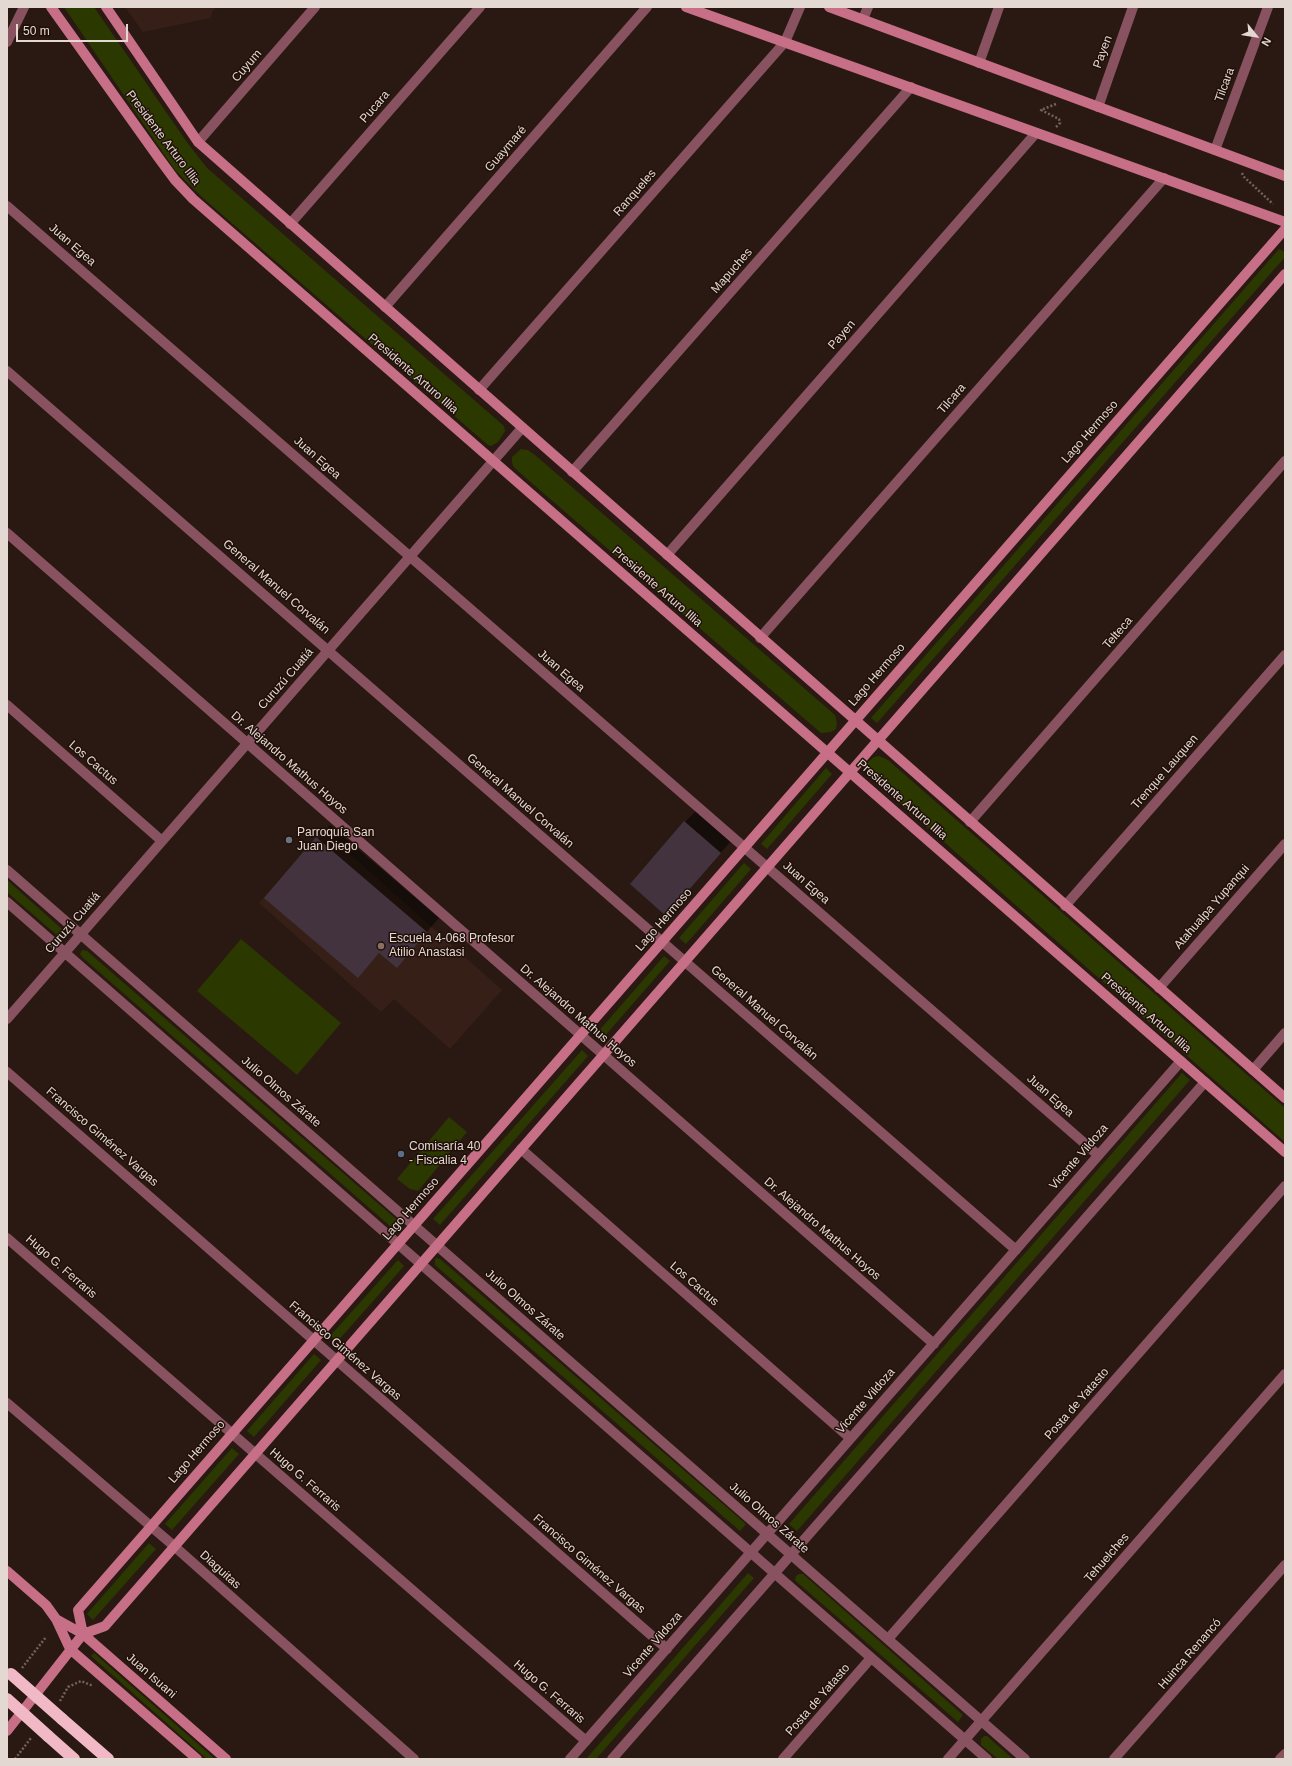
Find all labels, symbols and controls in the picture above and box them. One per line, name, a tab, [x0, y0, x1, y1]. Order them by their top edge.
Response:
scale bar	[18, 16, 130, 42]
north arrow	[1236, 16, 1276, 56]
text: 50 m	[23, 24, 50, 38]
street label: Payen	[1090, 34, 1116, 70]
text: N	[1259, 36, 1274, 48]
street label: Cuyum	[229, 47, 265, 85]
street label: Tilcara	[1212, 66, 1238, 104]
street label: Presidente Arturo Illia	[123, 88, 203, 188]
street label: Pucara	[357, 88, 393, 126]
street label: Guaymaré	[482, 123, 530, 175]
street label: Ranqueles	[611, 167, 659, 219]
street label: Juan Egea	[46, 221, 98, 269]
street label: Mapuches	[708, 245, 756, 297]
street label: Payen	[825, 317, 859, 353]
street label: Presidente Arturo Illia	[365, 331, 461, 417]
street label: Tilcara	[935, 381, 969, 417]
street label: Lago Hermoso	[1059, 398, 1121, 466]
street label: Juan Egea	[291, 434, 343, 482]
street label: General Manuel Corvalán	[220, 537, 332, 637]
street label: Presidente Arturo Illia	[609, 544, 705, 630]
street label: Telteca	[1100, 614, 1136, 652]
street label: Lago Hermoso	[846, 641, 908, 709]
street label: Curuzú Cuatiá	[255, 645, 317, 713]
street label: Juan Egea	[535, 647, 587, 695]
street label: Dr. Alejandro Mathus Hoyos	[228, 709, 350, 817]
street label: Trenque Lauquen	[1129, 732, 1201, 812]
street label: Los Cactus	[66, 738, 120, 788]
street label: General Manuel Corvalán	[464, 751, 576, 851]
street label: Presidente Arturo Illia	[854, 757, 950, 843]
place label: Parroquía San Juan Diego	[297, 826, 374, 854]
marker: Parroquía San Juan Diego	[284, 835, 294, 845]
street label: Juan Egea	[780, 859, 832, 907]
street label: Atahualpa Yupanqui	[1171, 862, 1253, 952]
street label: Lago Hermoso	[633, 886, 695, 954]
street label: Curuzú Cuatiá	[42, 889, 104, 957]
place label: Escuela 4-068 Profesor Atilio Anastasi	[389, 932, 514, 960]
marker: Escuela 4-068 Profesor Atilio Anastasi	[376, 941, 386, 951]
street label: Dr. Alejandro Mathus Hoyos	[517, 962, 639, 1070]
street label: General Manuel Corvalán	[708, 963, 820, 1063]
street label: Presidente Arturo Illia	[1098, 970, 1194, 1056]
street label: Julio Olmos Zárate	[238, 1054, 324, 1130]
street label: Juan Egea	[1024, 1072, 1076, 1120]
street label: Francisco Giménez Vargas	[43, 1084, 161, 1190]
street label: Vicente Vildoza	[1047, 1121, 1111, 1193]
place label: Comisaría 40 - Fiscalia 4	[409, 1140, 480, 1168]
marker: Comisaría 40 - Fiscalia 4	[396, 1149, 406, 1159]
street label: Lago Hermoso	[380, 1175, 442, 1243]
street label: Dr. Alejandro Mathus Hoyos	[761, 1175, 883, 1283]
street label: Hugo G. Ferraris	[23, 1232, 99, 1302]
street label: Los Cactus	[667, 1259, 721, 1309]
street label: Julio Olmos Zárate	[482, 1267, 568, 1343]
street label: Francisco Giménez Vargas	[286, 1298, 404, 1404]
street label: Vicente Vildoza	[834, 1365, 898, 1437]
street label: Posta de Yatasto	[1042, 1365, 1112, 1443]
street label: Lago Hermoso	[166, 1418, 228, 1486]
street label: Hugo G. Ferraris	[267, 1445, 343, 1515]
street label: Julio Olmos Zárate	[726, 1480, 812, 1556]
street label: Francisco Giménez Vargas	[530, 1511, 648, 1617]
street label: Tehuelches	[1082, 1530, 1132, 1586]
street label: Diaguitas	[197, 1548, 243, 1592]
street label: Vicente Vildoza	[621, 1609, 685, 1681]
street label: Huinca Renancó	[1155, 1616, 1225, 1692]
street label: Juan Isuani	[123, 1650, 179, 1702]
street label: Hugo G. Ferraris	[511, 1657, 587, 1727]
street label: Posta de Yatasto	[783, 1661, 853, 1739]

